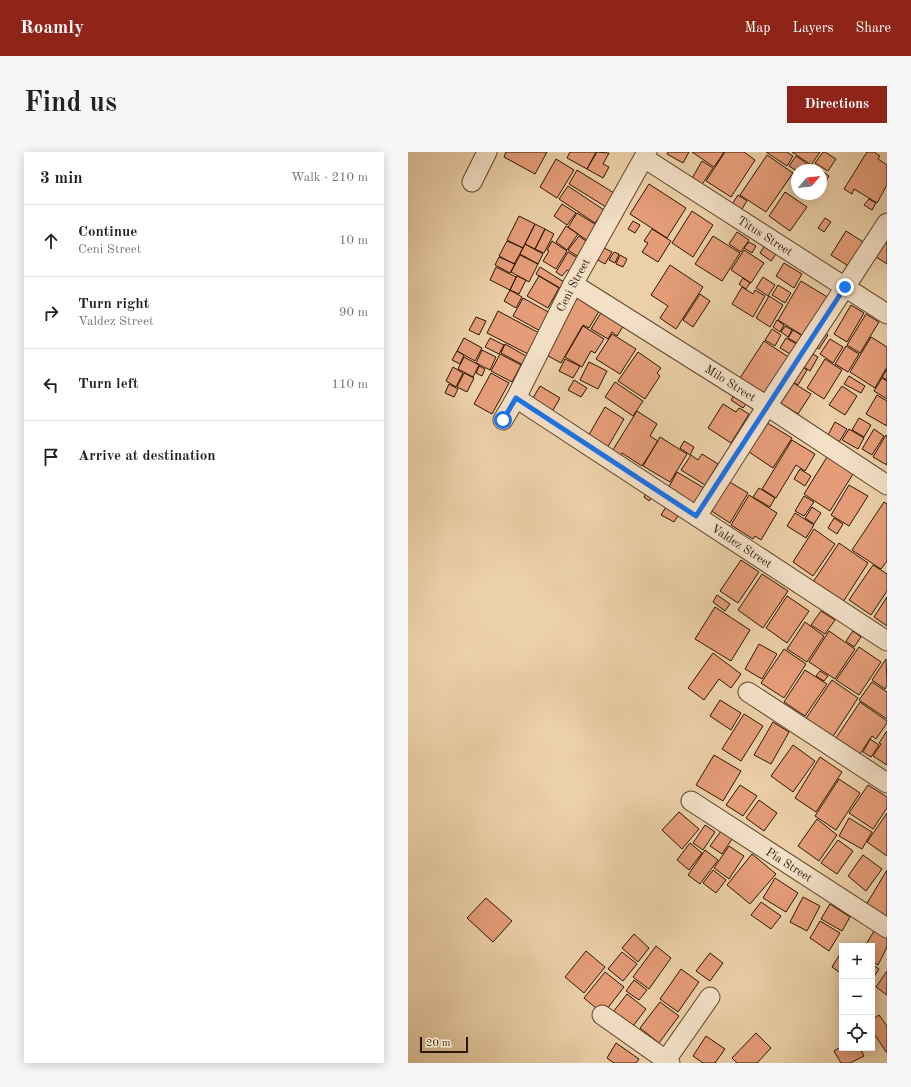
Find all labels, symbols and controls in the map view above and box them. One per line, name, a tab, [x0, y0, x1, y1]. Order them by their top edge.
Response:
text: Roamly	[20, 19, 84, 38]
text: Map	[745, 21, 771, 35]
text: Layers	[793, 21, 834, 35]
text: Share	[856, 21, 891, 35]
button: Directions	[787, 86, 887, 123]
text: Find us	[24, 90, 117, 118]
north arrow	[791, 164, 827, 200]
text: 3 min	[40, 170, 83, 187]
text: Walk · 210 m	[291, 171, 368, 184]
street label: Titus Street	[735, 215, 794, 259]
text: Continue	[78, 225, 137, 240]
icon: ahead	[40, 230, 62, 252]
text: 10 m	[339, 234, 368, 247]
text: Ceni Street	[78, 243, 141, 256]
street label: Ceni Street	[555, 257, 593, 314]
route end	[836, 278, 854, 296]
text: Turn right	[78, 297, 149, 312]
icon: right	[40, 302, 62, 324]
text: 90 m	[339, 306, 368, 319]
text: Valdez Street	[78, 315, 154, 328]
street label: Milo Street	[702, 363, 758, 404]
icon: left	[40, 374, 62, 396]
text: Turn left	[78, 377, 138, 392]
text: 110 m	[331, 378, 368, 391]
route start	[494, 411, 512, 429]
icon: arrive	[40, 446, 62, 468]
text: Arrive at destination	[78, 449, 216, 464]
street label: Valdez Street	[709, 523, 774, 571]
street label: Pia Street	[763, 846, 814, 885]
map controls	[839, 943, 875, 1051]
button: +	[839, 943, 875, 979]
button: −	[839, 979, 875, 1015]
button: locate	[839, 1015, 875, 1051]
scale bar	[420, 1035, 468, 1054]
text: 20 m	[426, 1038, 451, 1049]

